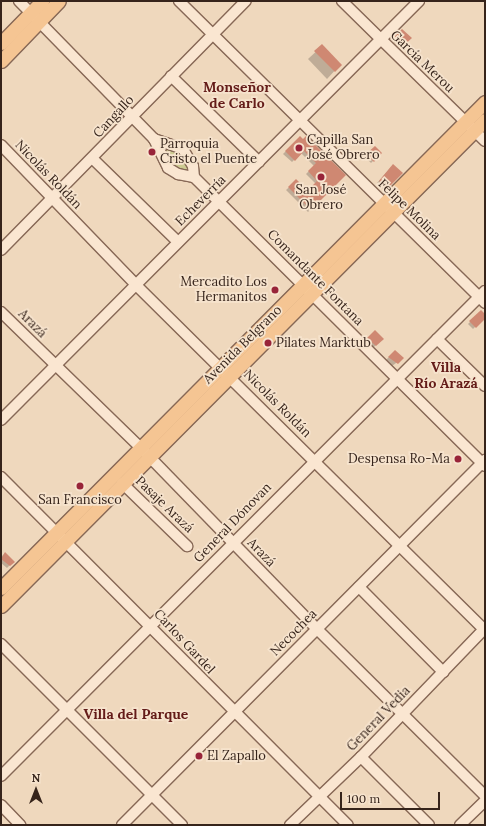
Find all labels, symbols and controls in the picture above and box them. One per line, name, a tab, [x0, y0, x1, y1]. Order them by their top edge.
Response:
street label: García Merou	[387, 28, 457, 96]
district label: Monseñor de Carlo	[203, 79, 271, 112]
street label: Cangallo	[90, 93, 138, 141]
place label: Capilla San José Obrero	[307, 133, 379, 164]
street label: Nicolás Roldán	[11, 137, 85, 213]
place label: Parroquia Cristo el Puente	[160, 137, 257, 168]
marker: Capilla San José Obrero	[294, 143, 304, 153]
marker: Parroquia Cristo el Puente	[147, 147, 157, 157]
marker: San José Obrero	[316, 172, 326, 182]
street label: Echeverría	[173, 173, 229, 229]
street label: Felipe Molina	[375, 176, 443, 244]
place label: San José Obrero	[296, 183, 346, 214]
street label: Comandante Fontana	[264, 227, 366, 329]
place label: Mercadito Los Hermanitos	[180, 275, 267, 306]
marker: Mercadito Los Hermanitos	[270, 285, 280, 295]
street label: Avenida Belgrano	[201, 303, 285, 387]
street label: Arazá	[15, 307, 49, 341]
place label: Pilates Marktub	[276, 335, 371, 351]
marker: Pilates Marktub	[263, 338, 273, 348]
district label: Villa Río Arazá	[414, 359, 478, 392]
street label: Nicolás Roldán	[240, 367, 314, 441]
place label: Despensa Ro-Ma	[348, 451, 450, 467]
marker: Despensa Ro-Ma	[453, 454, 463, 464]
street label: Pasaje Arazá	[132, 473, 196, 537]
street label: General Dónovan	[191, 480, 275, 566]
marker: San Francisco	[75, 481, 85, 491]
place label: San Francisco	[38, 492, 122, 508]
street label: Arazá	[244, 535, 278, 571]
street label: Necochea	[267, 606, 321, 660]
street label: Carlos Gardel	[150, 607, 218, 677]
street label: General Vedia	[344, 683, 414, 755]
district label: Villa del Parque	[84, 706, 188, 722]
place label: El Zapallo	[207, 748, 266, 764]
marker: El Zapallo	[194, 751, 204, 761]
north arrow	[16, 770, 56, 810]
text: N	[32, 771, 40, 785]
scale bar	[342, 784, 442, 810]
text: 100 m	[347, 791, 380, 806]

